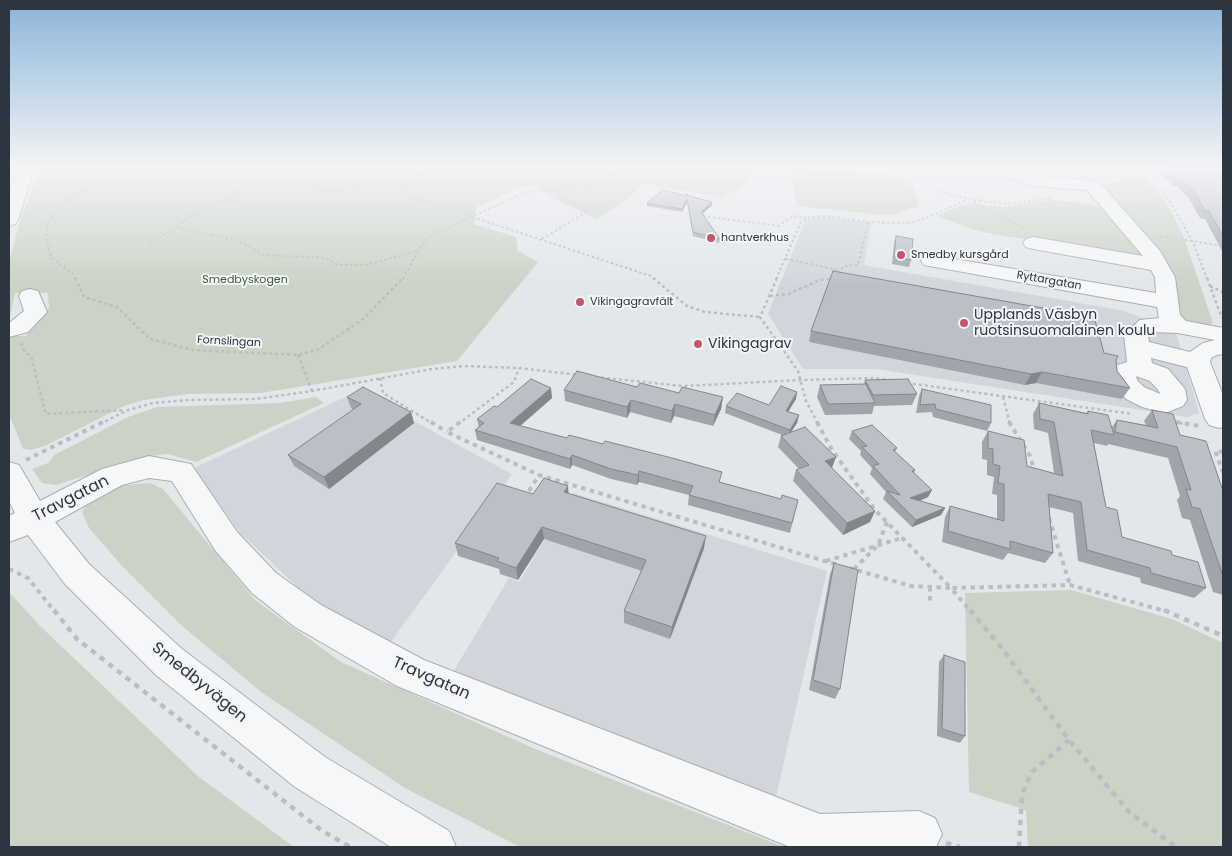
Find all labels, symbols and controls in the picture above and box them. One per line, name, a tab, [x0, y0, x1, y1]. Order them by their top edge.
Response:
place label: hantverkhus	[721, 231, 789, 245]
marker: hantverkhus	[705, 232, 717, 244]
place label: Smedby kursgård	[911, 248, 1009, 262]
marker: Smedby kursgård	[895, 249, 907, 261]
street label: Ryttargatan	[1015, 269, 1083, 293]
park label: Smedbyskogen	[202, 273, 288, 287]
place label: Vikingagravfält	[590, 295, 673, 309]
marker: Vikingagravfält	[574, 296, 586, 308]
place label: Upplands Väsbyn ruotsinsuomalainen koulu	[974, 307, 1155, 340]
marker: Upplands Väsbyn ruotsinsuomalainen koulu	[958, 317, 970, 329]
street label: Fornslingan	[197, 334, 261, 350]
place label: Vikingagrav	[708, 336, 791, 352]
marker: Vikingagrav	[692, 338, 704, 350]
street label: Travgatan	[30, 472, 112, 526]
street label: Smedbyvägen	[147, 639, 251, 727]
street label: Travgatan	[389, 653, 473, 705]

